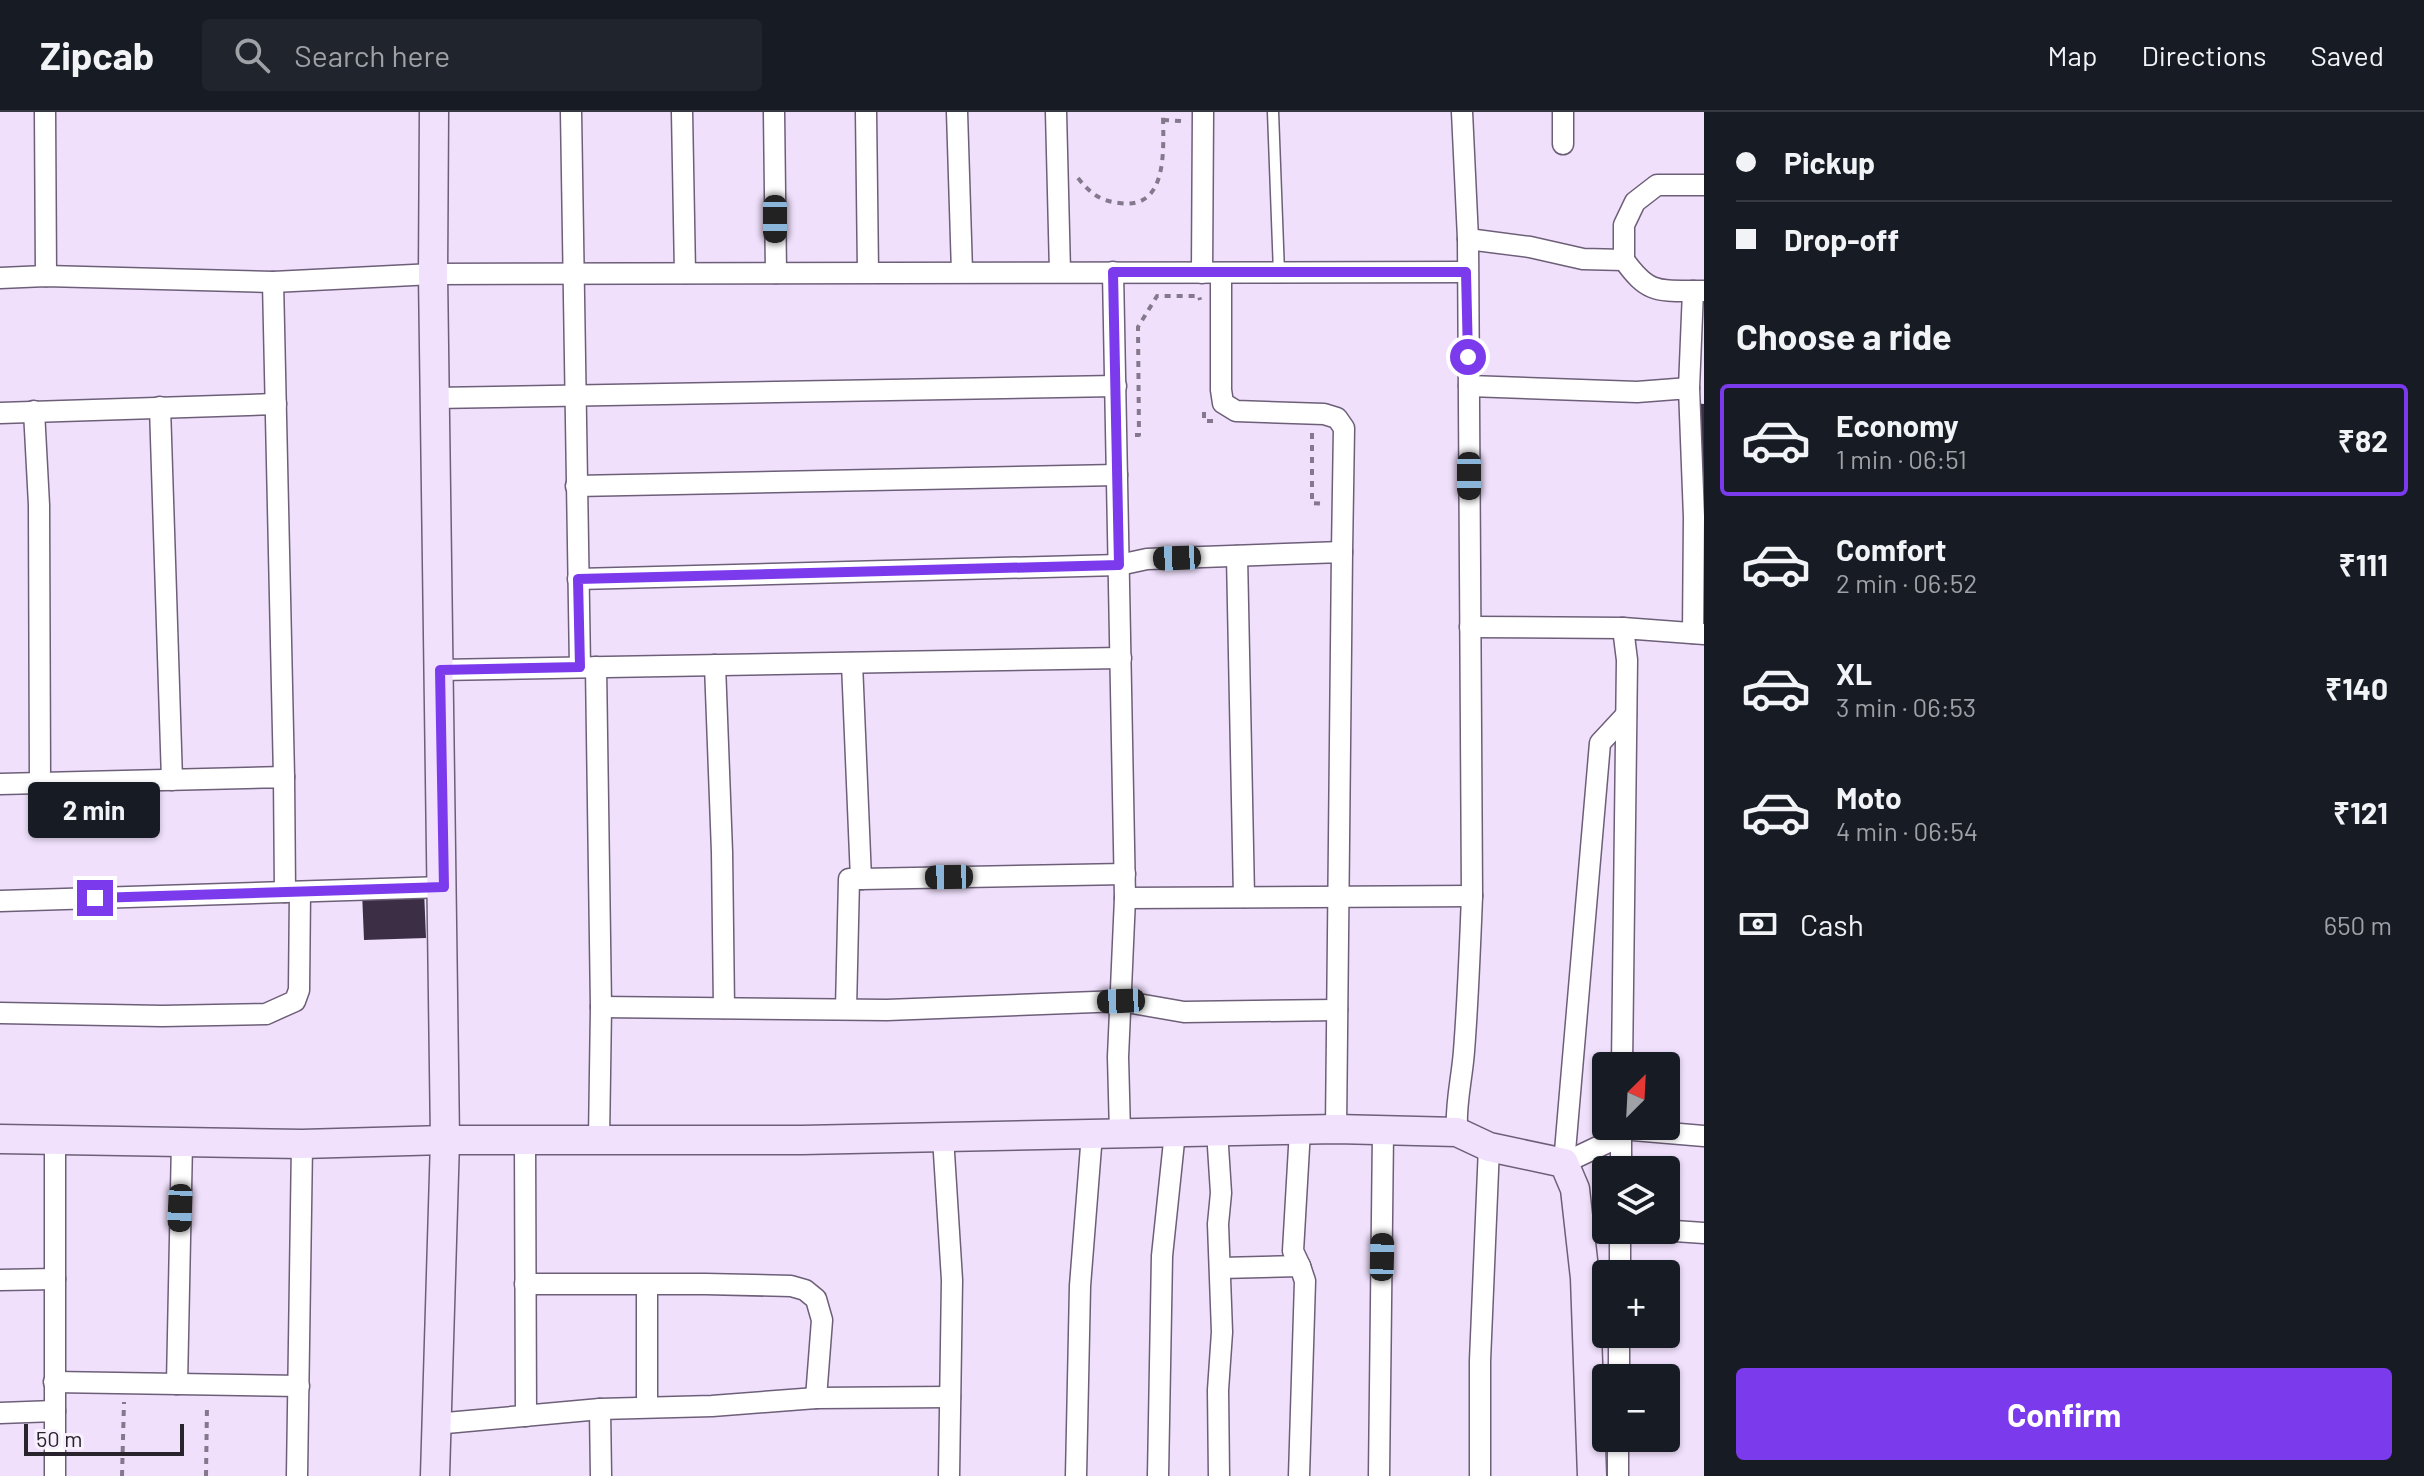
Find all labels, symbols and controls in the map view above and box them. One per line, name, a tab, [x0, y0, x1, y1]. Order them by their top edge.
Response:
search box	[202, 19, 762, 91]
text: Zipcab	[40, 32, 154, 78]
icon: search	[230, 33, 274, 77]
text: Search here	[294, 37, 450, 73]
text: Map	[2048, 38, 2097, 72]
text: Directions	[2141, 38, 2267, 72]
text: Saved	[2311, 38, 2384, 72]
text: Pickup	[1784, 144, 1875, 180]
car	[763, 195, 787, 243]
text: Drop-off	[1784, 221, 1899, 257]
text: Choose a ride	[1736, 314, 1952, 357]
route start	[1450, 339, 1486, 375]
icon: car	[1740, 404, 1812, 476]
text: Economy	[1836, 407, 1959, 443]
text: ₹82	[2338, 422, 2388, 458]
text: 1 min · 06:51	[1836, 443, 1967, 474]
car	[1457, 452, 1481, 500]
icon: car	[1740, 528, 1812, 600]
text: Comfort	[1836, 531, 1946, 567]
car	[1153, 545, 1201, 571]
text: ₹111	[2339, 546, 2388, 582]
text: 2 min · 06:52	[1836, 567, 1977, 598]
icon: car	[1740, 652, 1812, 724]
text: XL	[1836, 655, 1872, 691]
text: ₹140	[2325, 670, 2388, 706]
text: 3 min · 06:53	[1836, 691, 1976, 722]
icon: car	[1740, 776, 1812, 848]
text: Moto	[1836, 779, 1902, 815]
callout: 2 min	[29, 782, 161, 838]
text: 2 min	[63, 794, 125, 825]
text: ₹121	[2333, 794, 2388, 830]
text: 4 min · 06:54	[1836, 815, 1978, 846]
car	[925, 865, 973, 889]
route end	[77, 880, 113, 916]
icon: cash	[1736, 902, 1780, 946]
text: Cash	[1800, 906, 1864, 942]
text: 650 m	[2324, 909, 2392, 940]
car	[1097, 988, 1145, 1014]
north arrow	[1592, 1052, 1680, 1140]
map controls	[1592, 1052, 1680, 1452]
button: layers	[1592, 1156, 1680, 1244]
car	[167, 1184, 193, 1232]
car	[1370, 1233, 1394, 1281]
button: +	[1592, 1260, 1680, 1348]
button: −	[1592, 1364, 1680, 1452]
button: Confirm	[1736, 1368, 2392, 1460]
scale bar	[24, 1420, 184, 1456]
text: 50 m	[36, 1425, 82, 1451]

